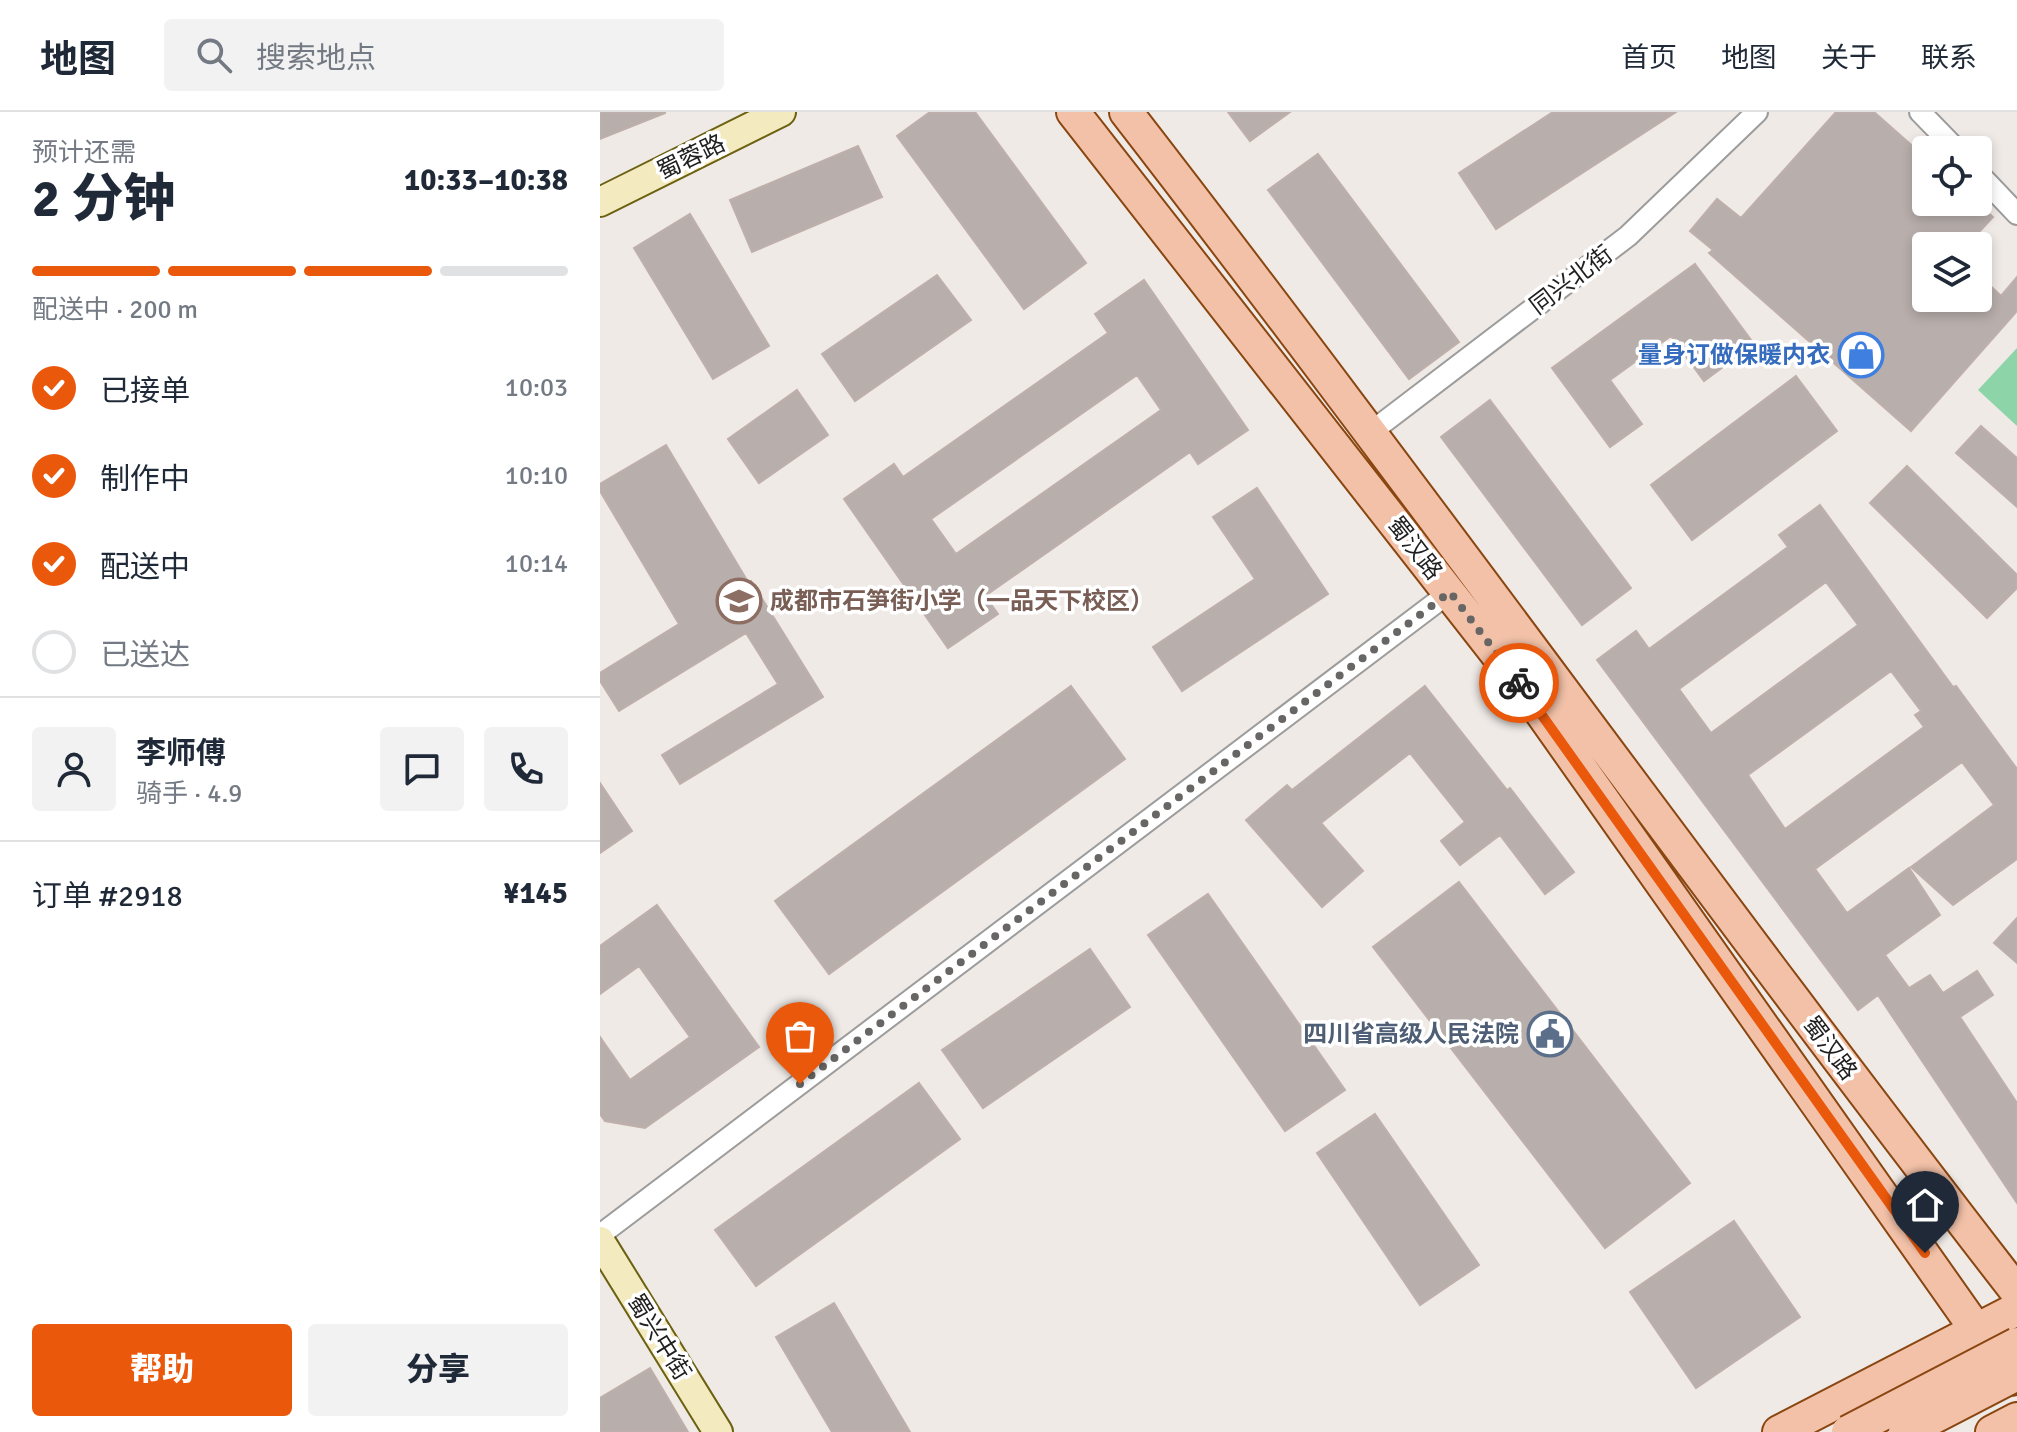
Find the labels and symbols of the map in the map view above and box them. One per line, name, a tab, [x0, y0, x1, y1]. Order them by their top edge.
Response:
street label: 蜀蓉路	[652, 128, 730, 186]
street label: 同兴北街	[1524, 239, 1618, 321]
shop icon: 量身订做保暖内衣	[1837, 331, 1885, 379]
place label: 量身订做保暖内衣	[1638, 340, 1830, 370]
street label: 蜀汉路	[1381, 510, 1449, 586]
school or university icon: 成都市石笋街小学（一品天下校区）	[715, 577, 763, 625]
place label: 成都市石笋街小学（一品天下校区）	[770, 586, 1154, 616]
courier	[1479, 643, 1559, 723]
pin	[766, 1002, 834, 1084]
public building icon: 四川省高级人民法院	[1526, 1010, 1574, 1058]
street label: 蜀汉路	[1796, 1010, 1864, 1086]
place label: 四川省高级人民法院	[1303, 1019, 1519, 1049]
pin	[1891, 1171, 1959, 1253]
street label: 蜀兴中街	[621, 1288, 697, 1386]

